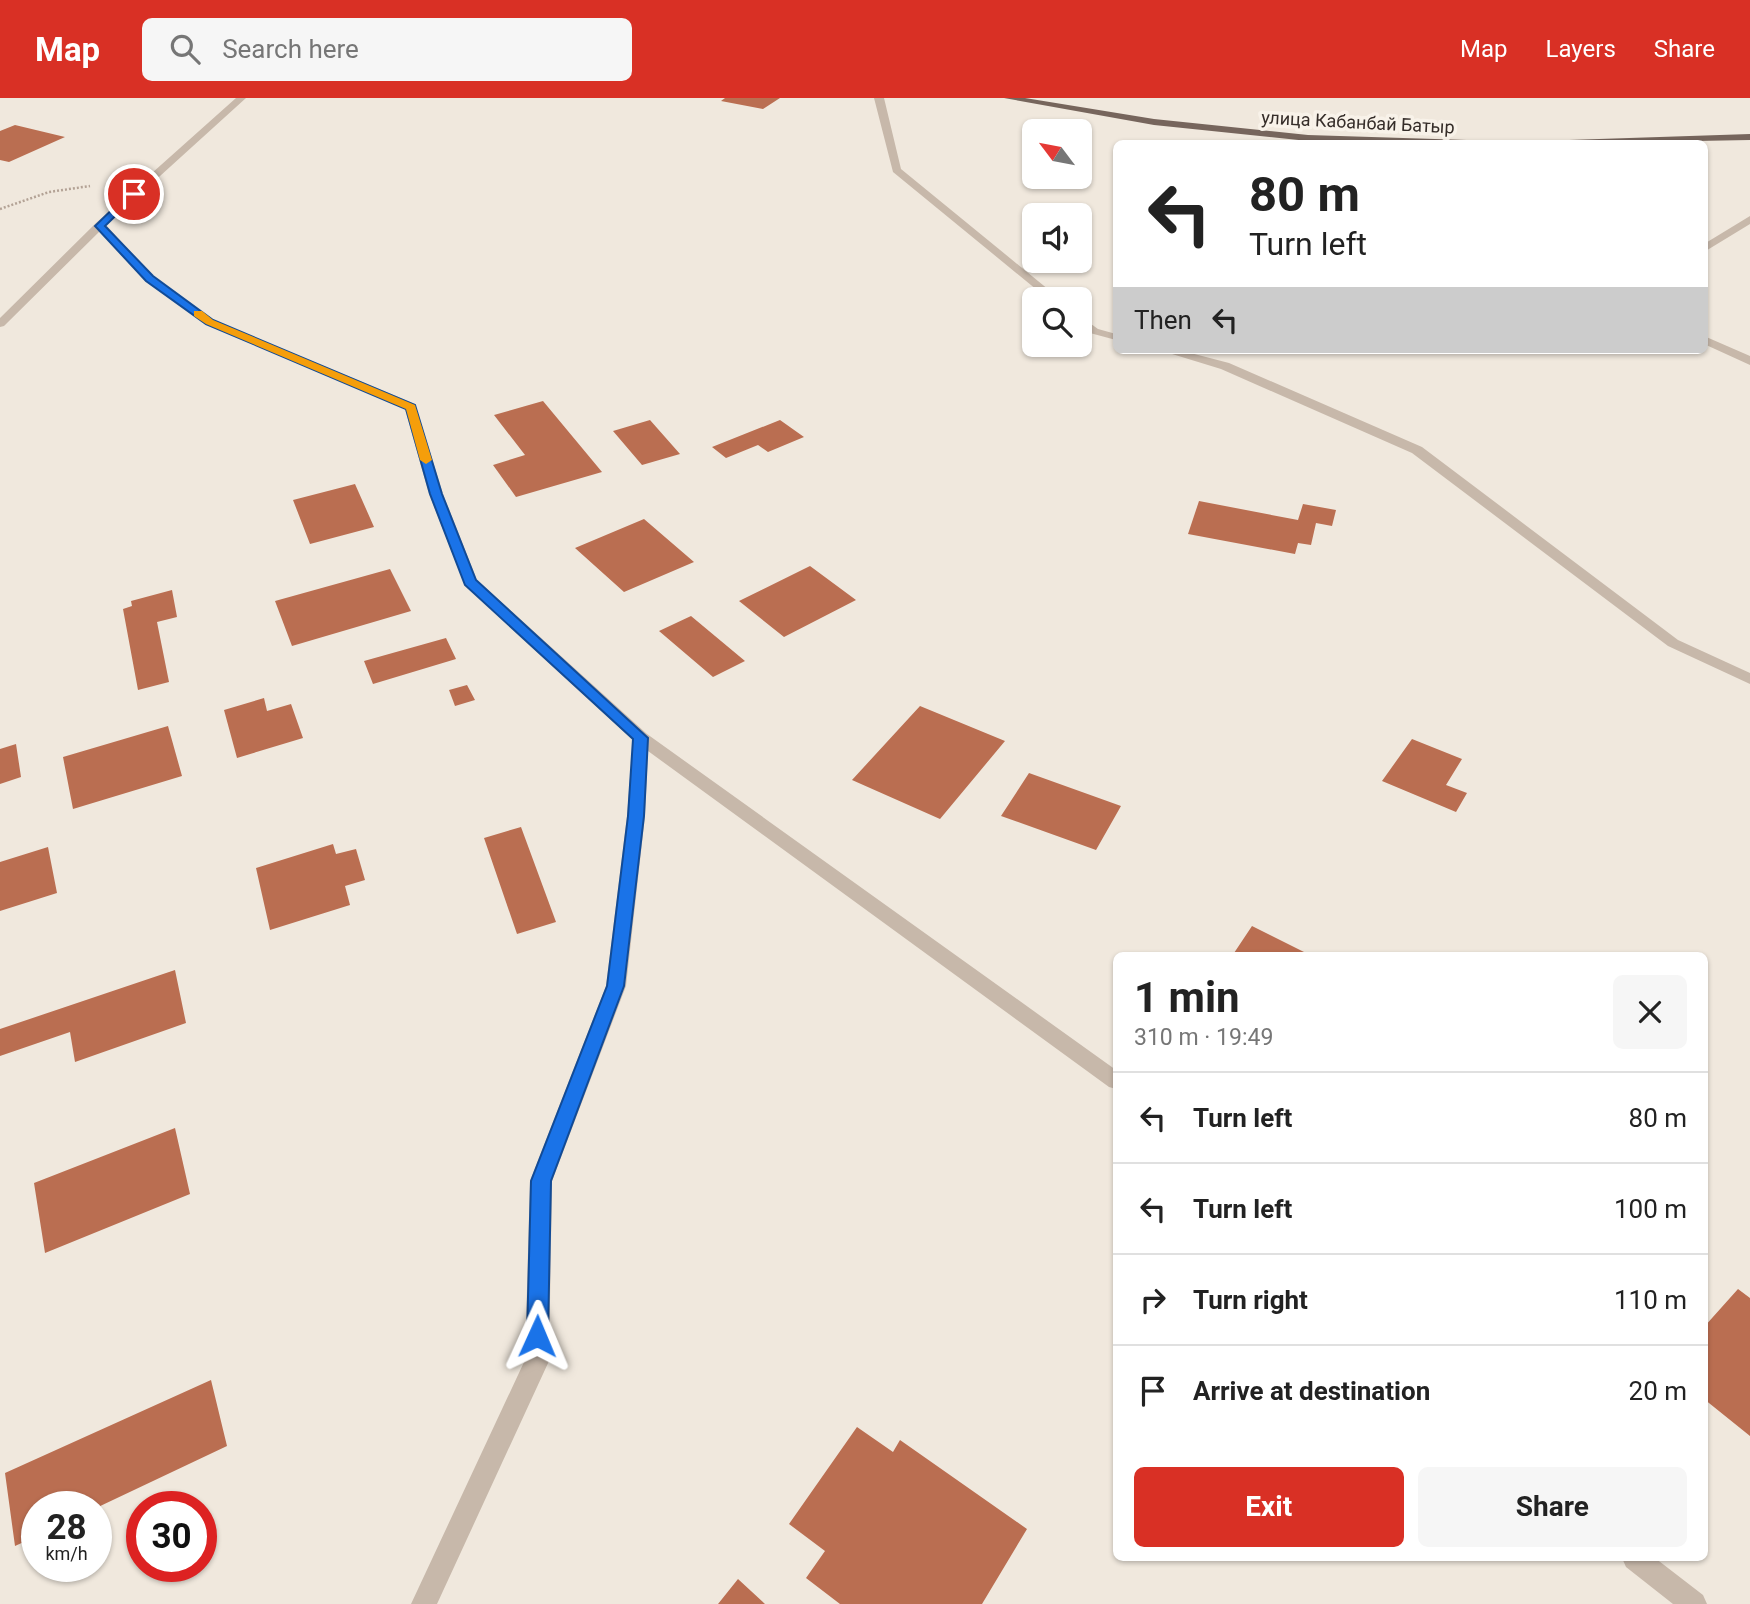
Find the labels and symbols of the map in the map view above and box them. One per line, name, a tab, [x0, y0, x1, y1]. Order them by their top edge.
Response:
street label: улица Кабанбай Батыр	[1261, 106, 1455, 138]
north arrow	[1022, 119, 1092, 189]
pin	[104, 164, 164, 224]
position arrow	[500, 1299, 574, 1373]
speed limit sign: 30	[126, 1491, 217, 1582]

